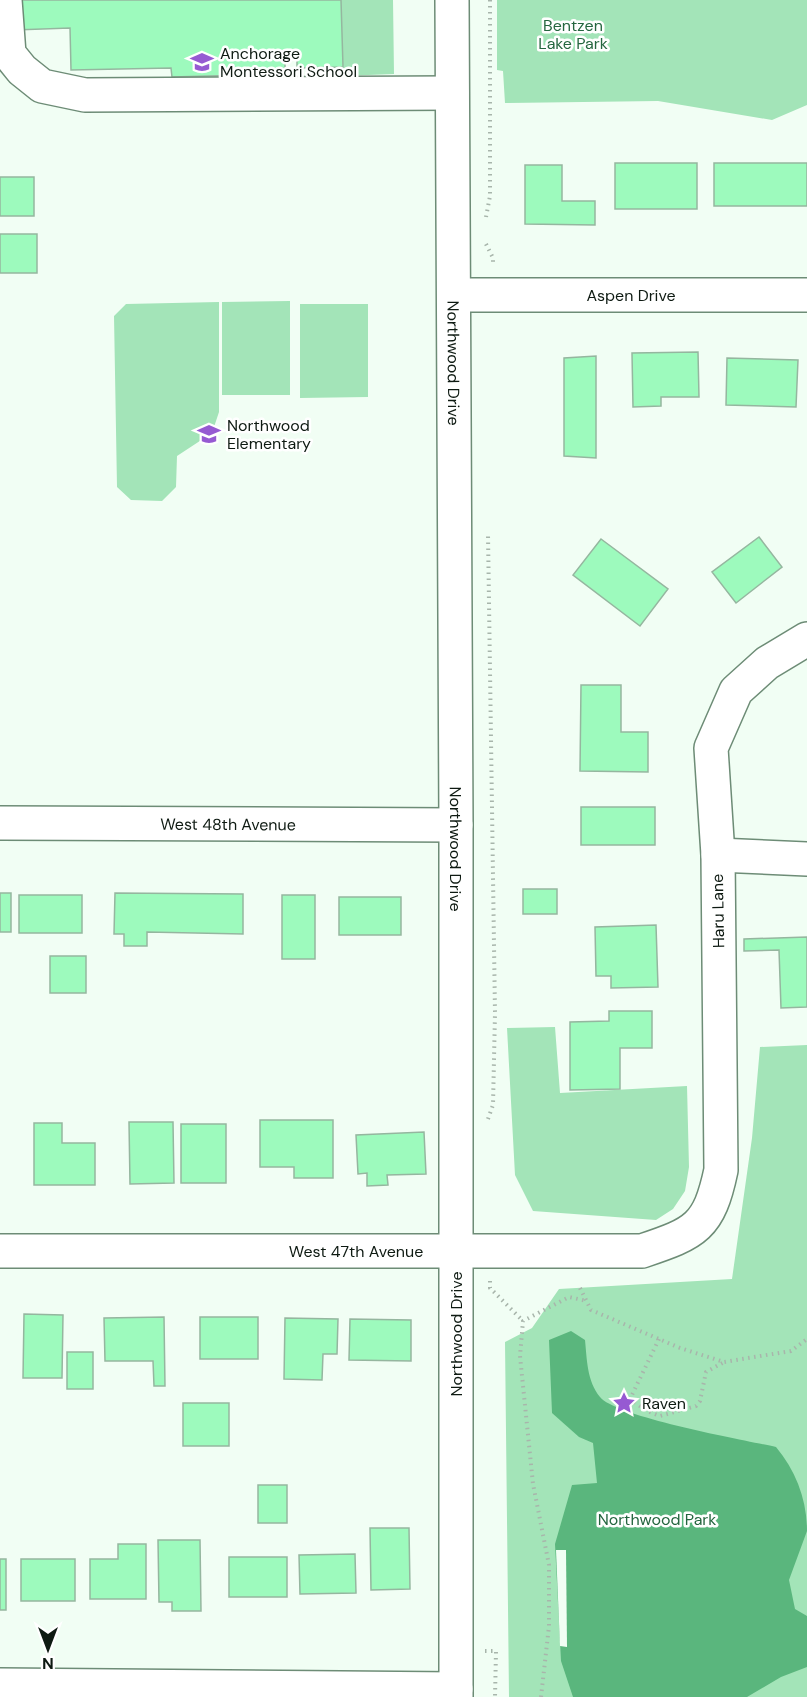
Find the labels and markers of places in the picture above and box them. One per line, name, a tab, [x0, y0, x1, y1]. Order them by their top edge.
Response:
place label: Anchorage Montessori School	[220, 43, 357, 82]
school or university icon: Anchorage Montessori School	[189, 49, 215, 75]
place label: Northwood Elementary	[227, 415, 311, 454]
school or university icon: Northwood Elementary	[196, 421, 222, 447]
place icon: Raven	[611, 1390, 637, 1416]
place label: Raven	[642, 1393, 686, 1414]

